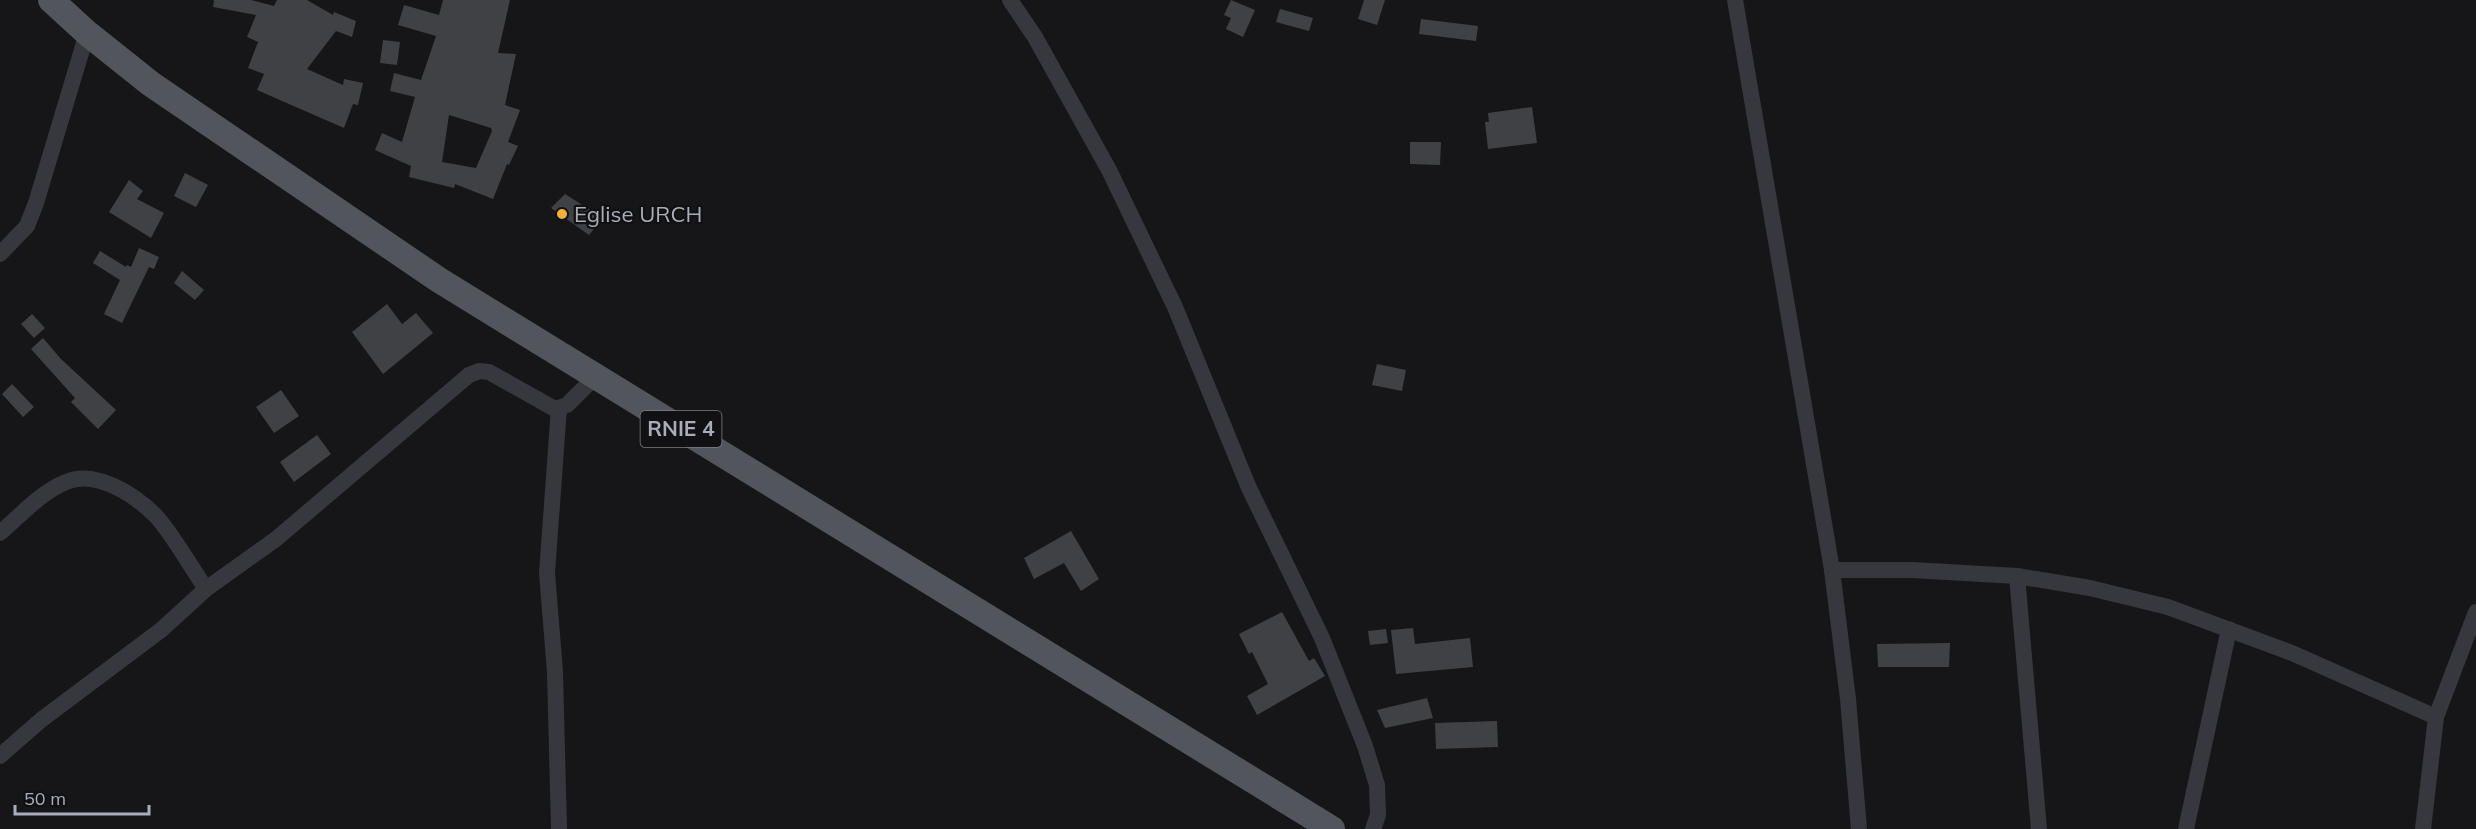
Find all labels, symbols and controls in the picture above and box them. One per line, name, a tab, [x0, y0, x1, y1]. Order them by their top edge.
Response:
place label: Eglise URCH	[574, 200, 702, 228]
marker: Eglise URCH	[555, 207, 569, 221]
road number: RNIE 4	[640, 411, 722, 447]
scale bar	[15, 778, 148, 816]
text: 50 m	[24, 787, 66, 810]

